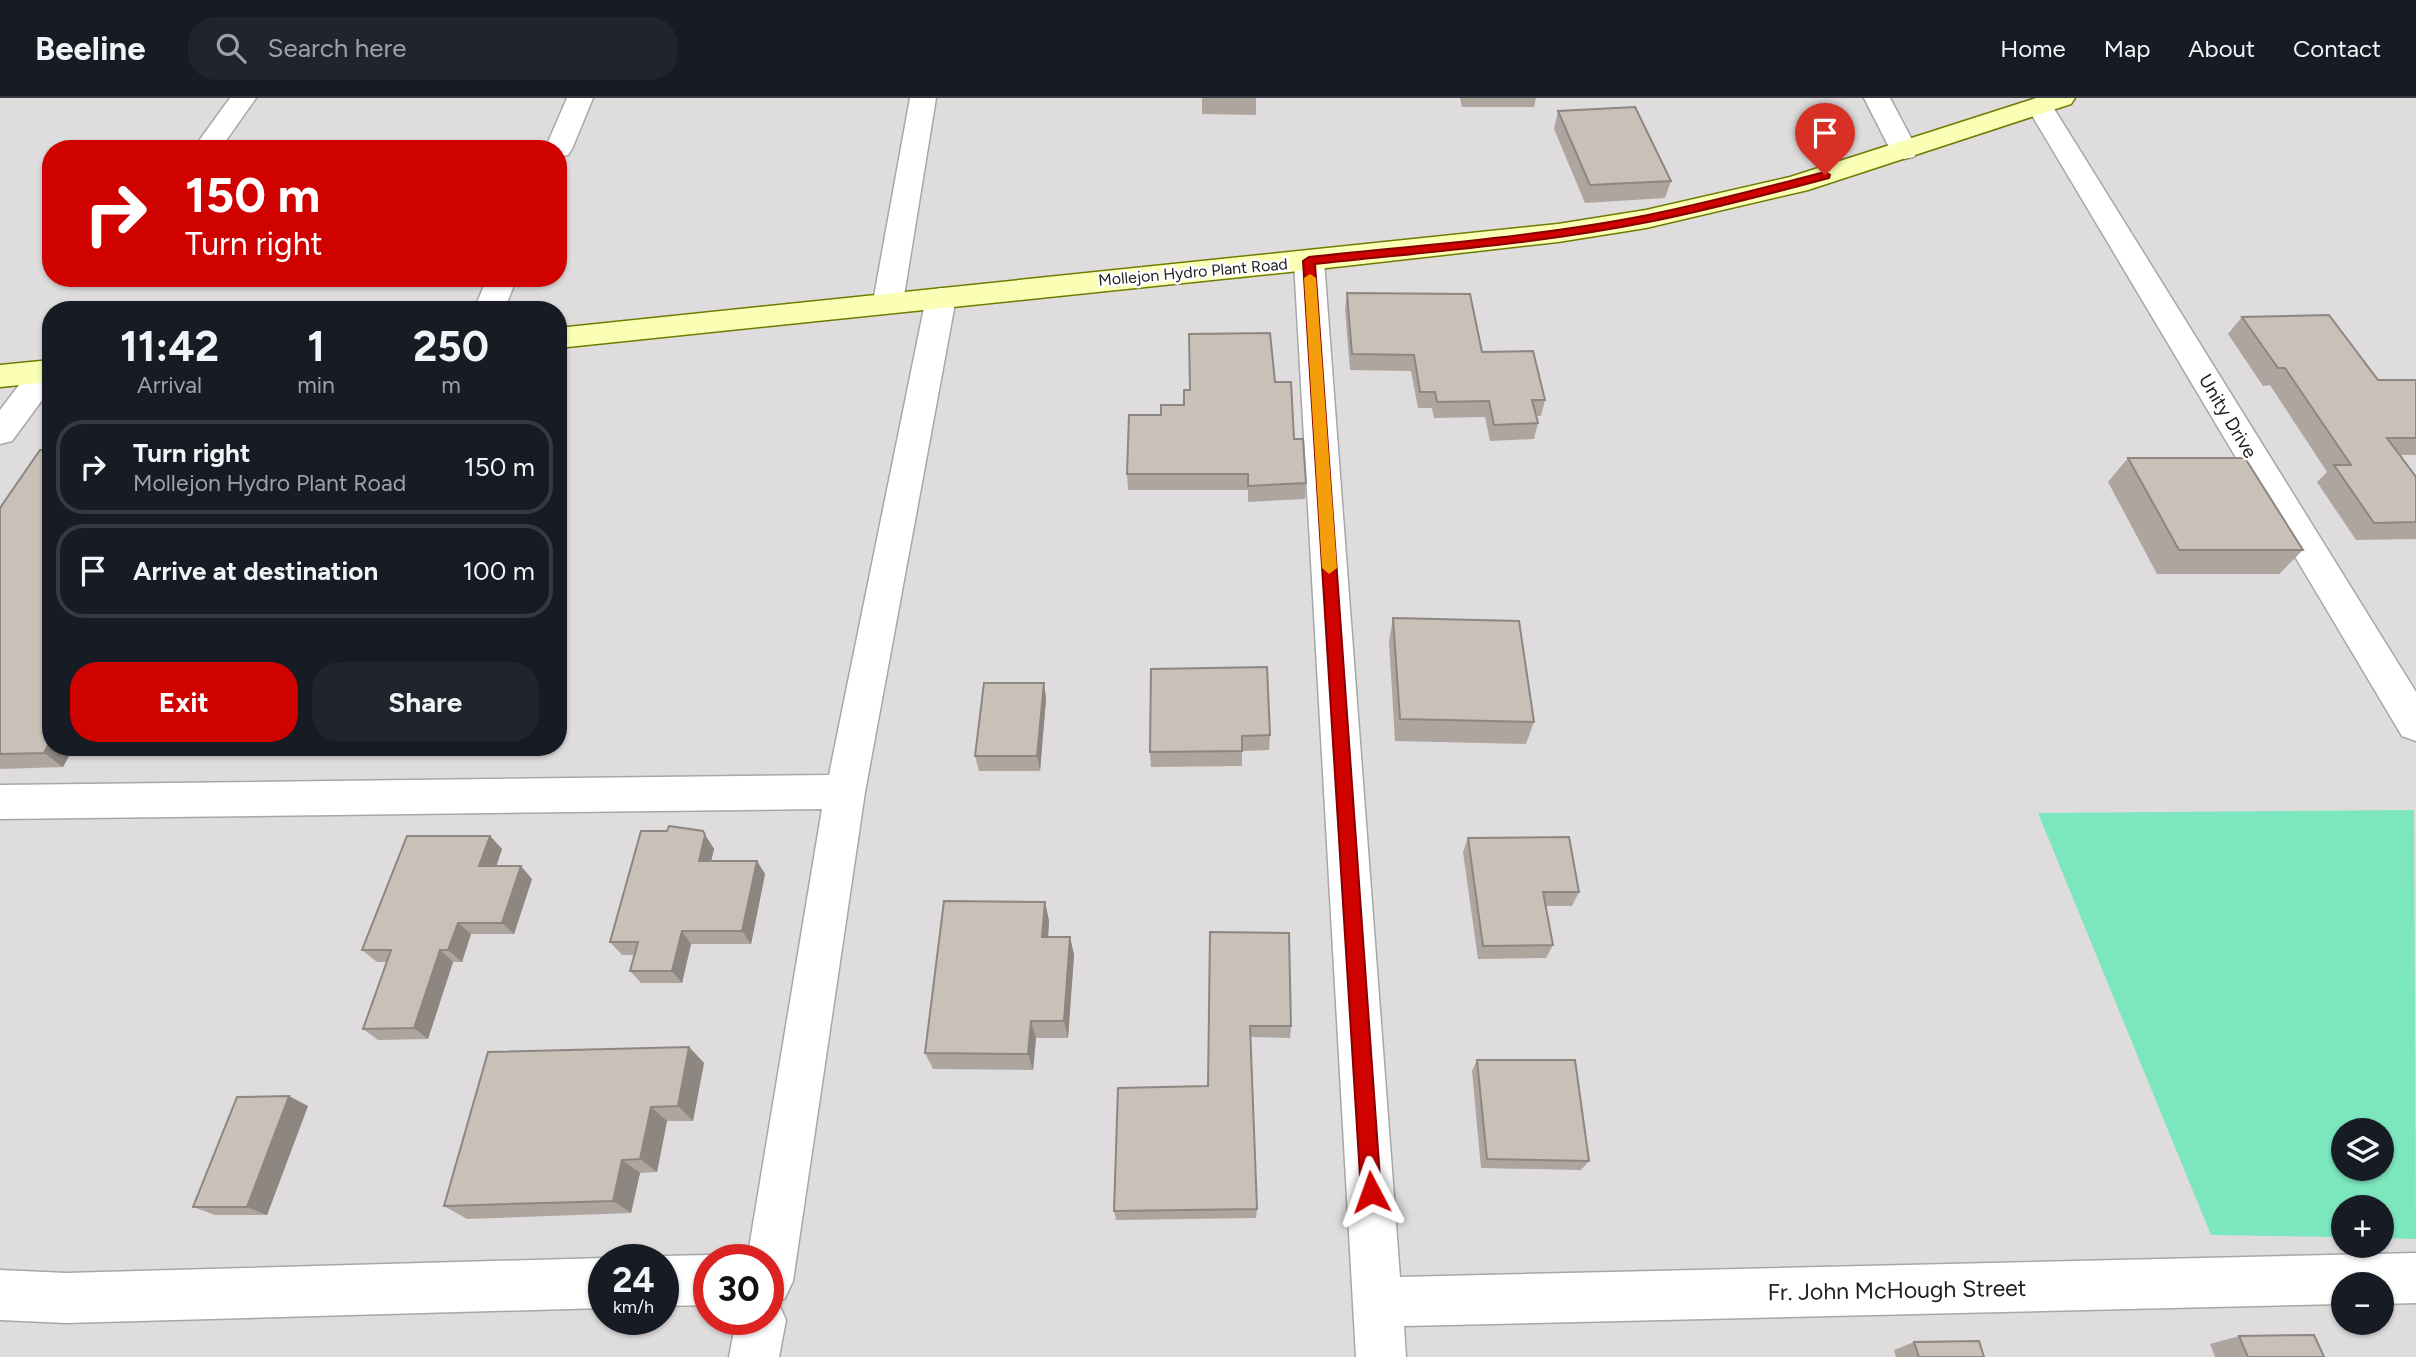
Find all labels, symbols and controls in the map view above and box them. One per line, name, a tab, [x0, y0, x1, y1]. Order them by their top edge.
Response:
search box	[188, 17, 678, 80]
text: Beeline	[35, 29, 146, 68]
icon: search	[212, 29, 250, 67]
text: Search here	[268, 32, 406, 64]
text: Home	[2000, 34, 2066, 63]
text: Map	[2104, 34, 2150, 63]
text: About	[2188, 34, 2255, 63]
text: Contact	[2293, 34, 2381, 63]
pin	[1795, 103, 1855, 175]
icon: arrive	[1806, 114, 1844, 152]
text: 150 m	[185, 165, 320, 224]
icon: right	[70, 168, 161, 259]
text: Turn right	[185, 225, 323, 263]
street label: Mollejon Hydro Plant Road	[1098, 254, 1288, 290]
text: 11:42	[120, 321, 219, 372]
text: 1	[307, 321, 325, 372]
text: 250	[413, 321, 489, 372]
street label: Unity Drive	[2194, 370, 2262, 462]
text: Arrival	[137, 371, 202, 399]
text: min	[297, 371, 335, 399]
text: m	[441, 371, 461, 399]
text: Turn right	[133, 437, 250, 469]
icon: right	[74, 448, 112, 486]
text: 150 m	[464, 451, 535, 483]
text: Mollejon Hydro Plant Road	[133, 469, 406, 497]
icon: arrive	[74, 552, 112, 590]
text: Arrive at destination	[133, 555, 378, 587]
text: 100 m	[462, 555, 535, 587]
button: Exit	[70, 662, 298, 742]
button: Share	[312, 662, 539, 742]
map controls	[2331, 1118, 2394, 1335]
button: layers	[2331, 1118, 2394, 1181]
position arrow	[1334, 1155, 1408, 1229]
button: +	[2331, 1195, 2394, 1258]
speed limit sign: 30	[693, 1244, 784, 1335]
text: 24	[612, 1259, 655, 1301]
button: −	[2331, 1272, 2394, 1335]
street label: Fr. John McHough Street	[1767, 1274, 2027, 1306]
text: km/h	[613, 1296, 654, 1318]

